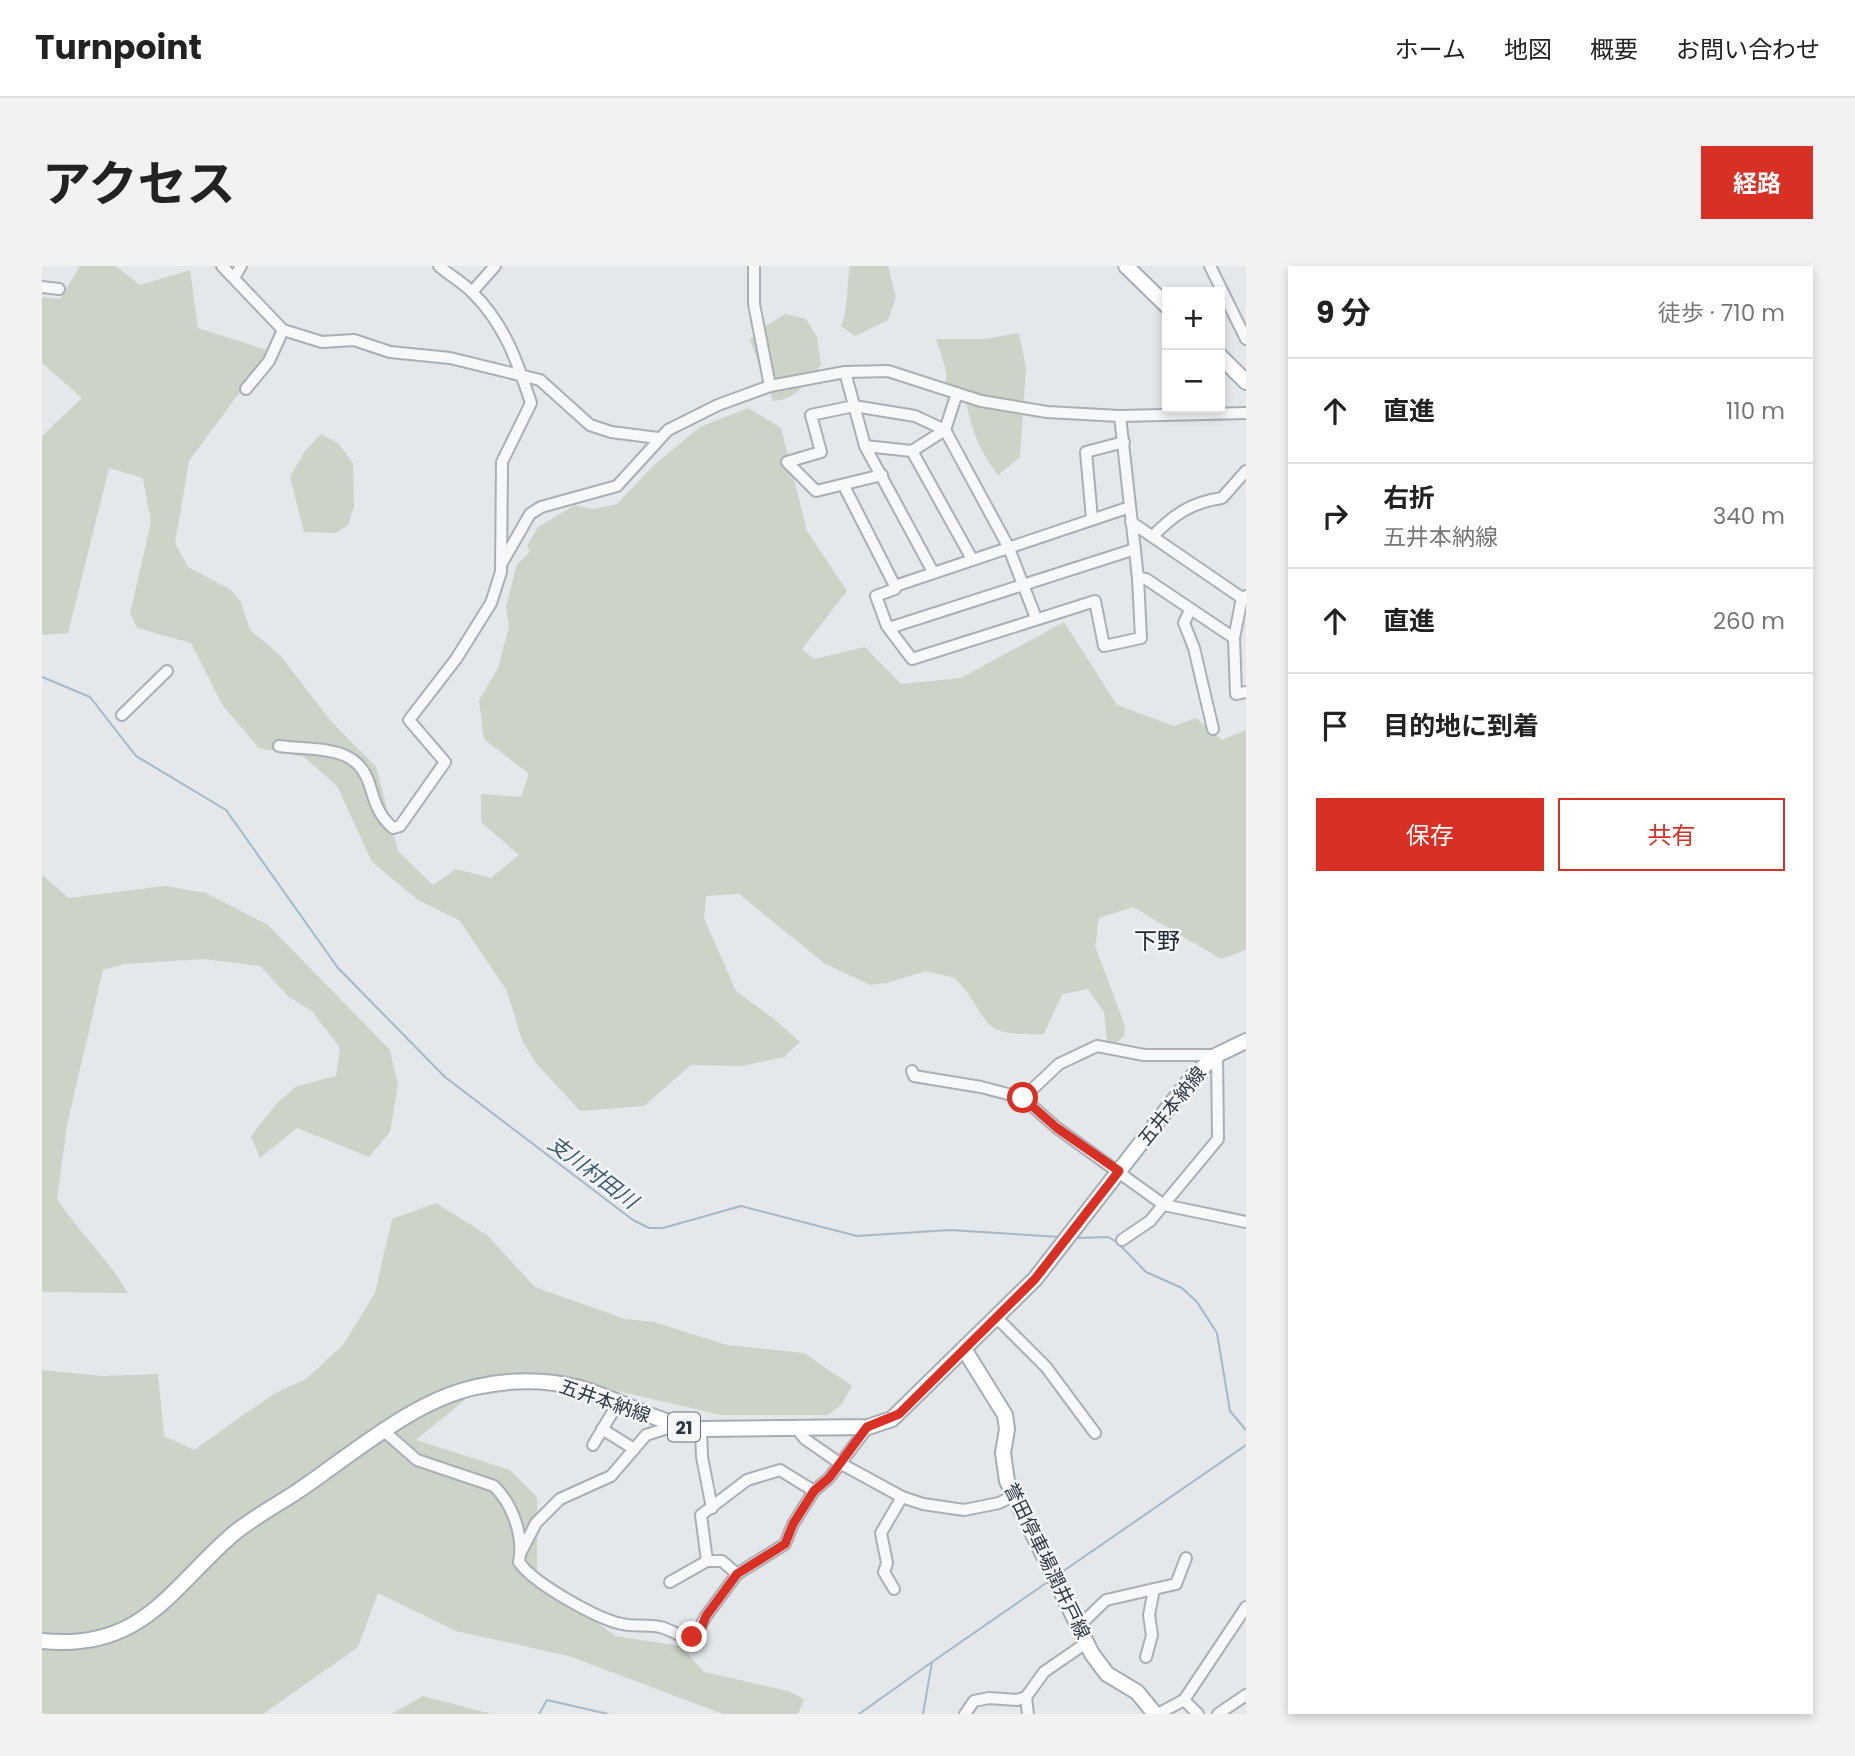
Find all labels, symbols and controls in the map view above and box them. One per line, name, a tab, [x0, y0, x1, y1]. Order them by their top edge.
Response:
text: Turnpoint	[35, 24, 202, 71]
text: ホーム	[1395, 33, 1466, 66]
text: 地図	[1504, 33, 1552, 66]
text: 概要	[1590, 33, 1638, 66]
text: お問い合わせ	[1676, 33, 1820, 66]
button: 経路	[1701, 146, 1813, 219]
text: アクセス	[42, 150, 236, 218]
map controls	[1162, 287, 1225, 413]
button: +	[1162, 287, 1225, 350]
text: 9 分	[1316, 291, 1371, 334]
text: 徒歩 · 710 m	[1658, 297, 1785, 329]
button: −	[1162, 350, 1225, 413]
icon: ahead	[1316, 392, 1354, 430]
text: 直進	[1383, 393, 1435, 429]
text: 110 m	[1726, 395, 1785, 427]
text: 右折	[1383, 480, 1435, 516]
icon: right	[1316, 497, 1354, 535]
text: 340 m	[1713, 500, 1785, 532]
text: 五井本納線	[1383, 521, 1498, 553]
icon: ahead	[1316, 602, 1354, 640]
text: 直進	[1383, 603, 1435, 639]
text: 260 m	[1713, 605, 1785, 637]
icon: arrive	[1316, 707, 1354, 745]
text: 目的地に到着	[1383, 708, 1539, 744]
button: 保存	[1316, 798, 1544, 871]
button: 共有	[1558, 798, 1785, 871]
district label: 下野	[1134, 925, 1180, 957]
street label: 五井本納線	[1132, 1061, 1212, 1151]
route start	[1007, 1082, 1038, 1113]
water label: 支川村田川	[542, 1129, 645, 1216]
street label: 五井本納線	[556, 1373, 654, 1429]
road number: 21	[668, 1412, 700, 1442]
street label: 誉田停車場潤井戸線	[997, 1478, 1097, 1644]
route end	[676, 1621, 707, 1652]

